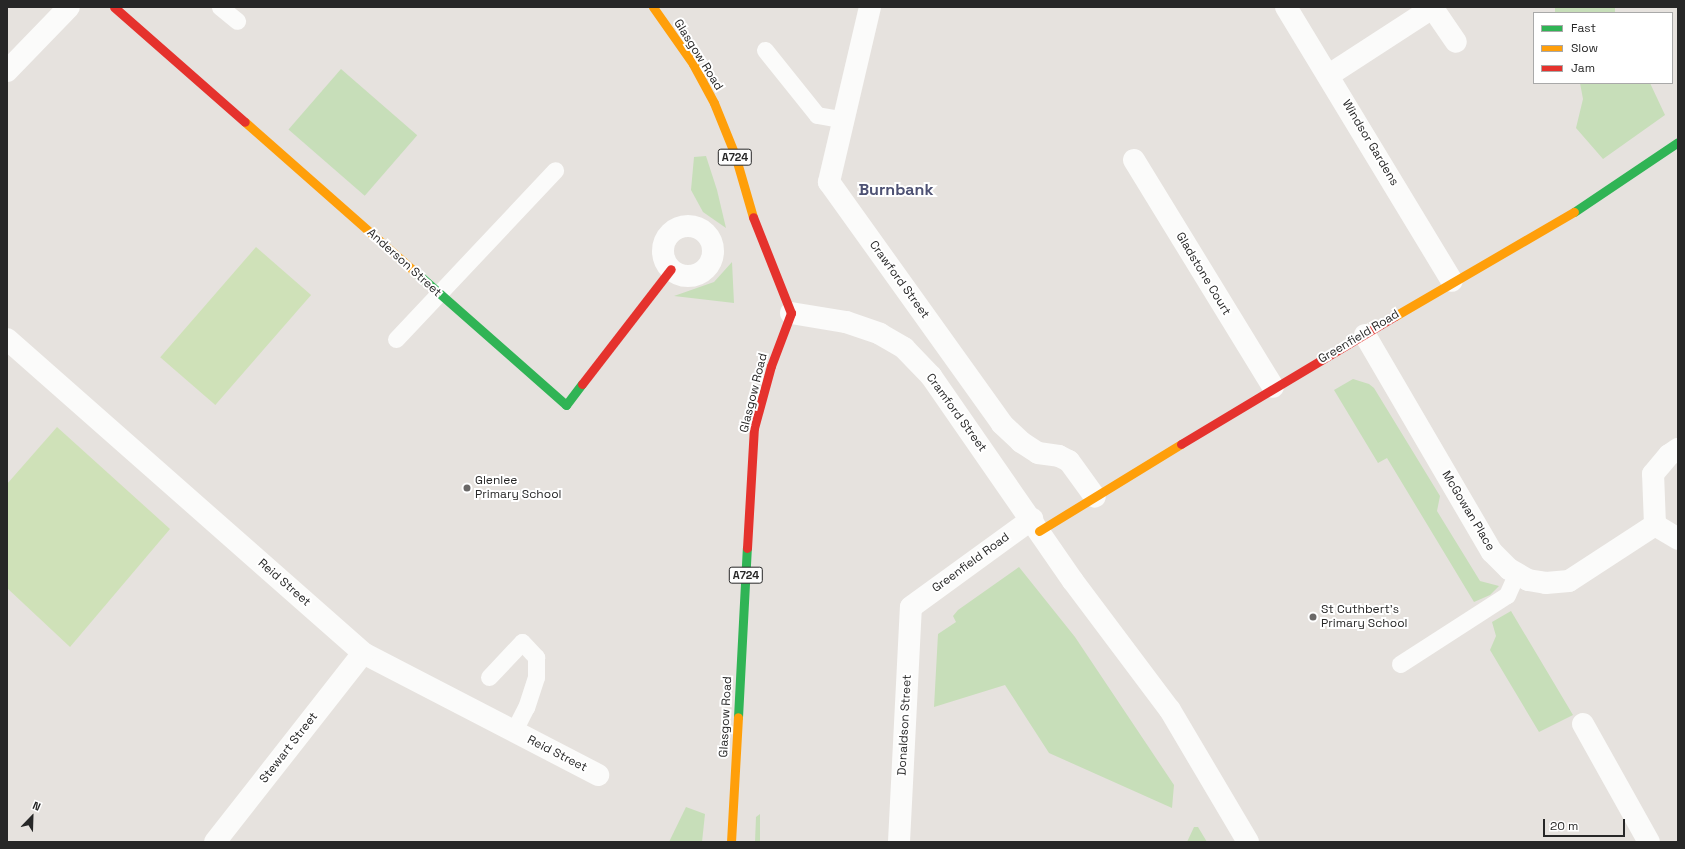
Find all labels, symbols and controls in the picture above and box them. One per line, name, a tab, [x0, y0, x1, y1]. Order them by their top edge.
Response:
legend	[1533, 12, 1673, 84]
street label: Glasgow Road	[670, 17, 726, 93]
text: Fast	[1571, 20, 1596, 36]
text: Slow	[1571, 40, 1598, 56]
text: Jam	[1571, 60, 1595, 76]
street label: Windsor Gardens	[1339, 97, 1401, 189]
road number: A724	[717, 148, 753, 166]
district label: Burnbank	[858, 180, 934, 200]
street label: Anderson Street	[364, 226, 444, 300]
street label: Gladstone Court	[1173, 230, 1233, 318]
street label: Crawford Street	[866, 238, 932, 322]
street label: Greenfield Road	[1316, 307, 1402, 367]
street label: Glasgow Road	[737, 352, 771, 434]
street label: Cramford Street	[923, 371, 989, 455]
street label: McGowan Place	[1438, 468, 1498, 554]
place label: Glenlee Primary School	[475, 474, 562, 502]
marker: Glenlee Primary School	[462, 483, 472, 493]
street label: Greenfield Road	[930, 530, 1012, 596]
street label: Reid Street	[255, 556, 313, 610]
road number: A724	[728, 566, 764, 584]
place label: St Cuthbert's Primary School	[1321, 603, 1408, 631]
marker: St Cuthbert's Primary School	[1308, 612, 1318, 622]
street label: Donaldson Street	[895, 674, 915, 776]
street label: Glasgow Road	[717, 676, 735, 758]
street label: Stewart Street	[257, 710, 321, 786]
street label: Reid Street	[525, 733, 589, 775]
north arrow	[12, 797, 52, 837]
text: N	[31, 798, 43, 814]
scale bar	[1545, 811, 1627, 837]
text: 20 m	[1550, 818, 1578, 834]

